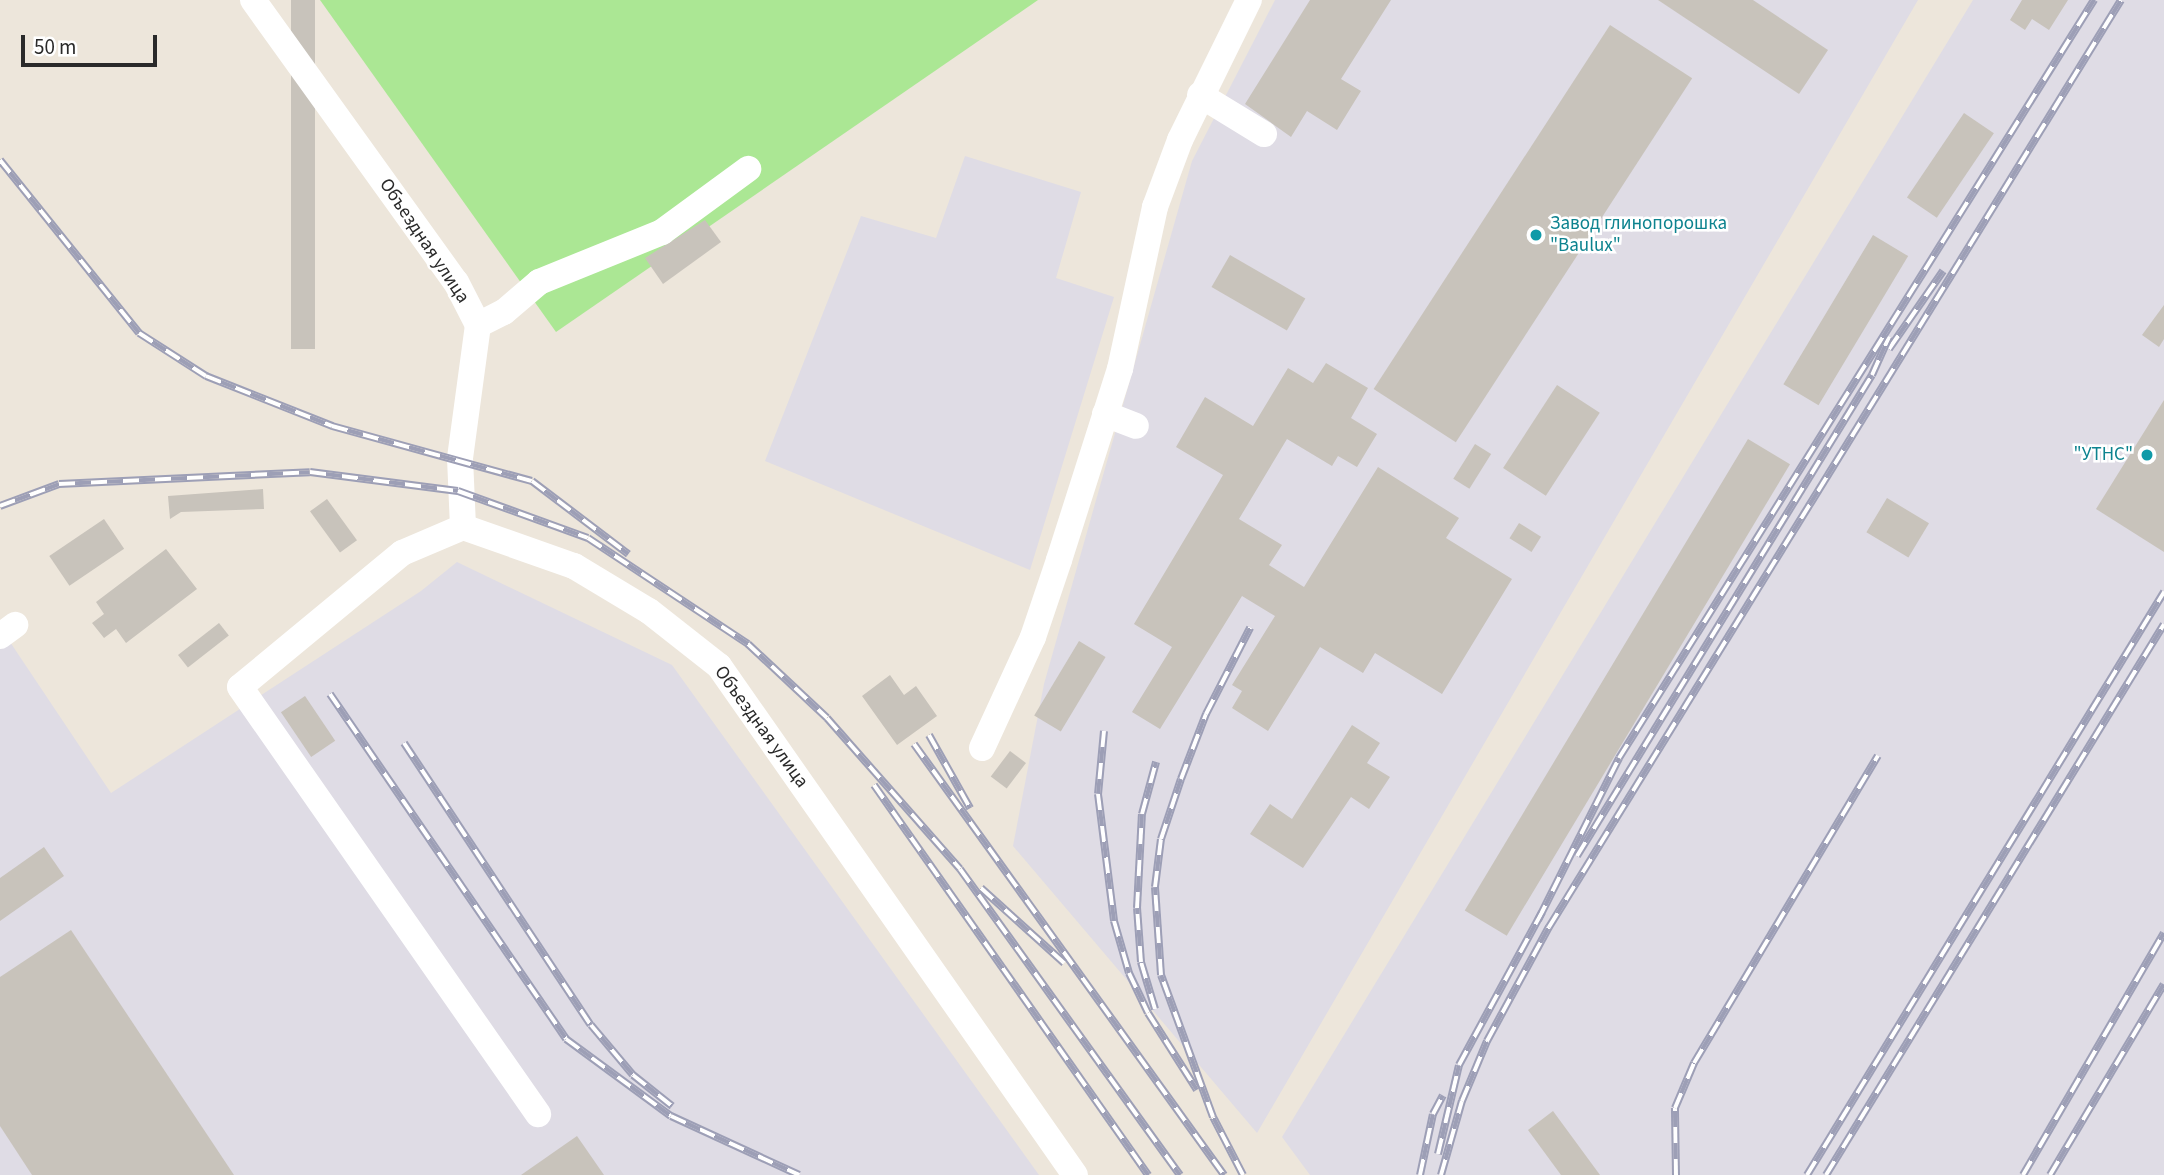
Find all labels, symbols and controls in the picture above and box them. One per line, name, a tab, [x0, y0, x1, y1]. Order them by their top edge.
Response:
scale bar	[24, 21, 161, 65]
text: 50 m	[34, 32, 76, 62]
street label: Объездная улица	[374, 174, 474, 308]
place label: Завод глинопорошка "Baulux"	[1550, 213, 1727, 257]
marker: Завод глинопорошка "Baulux"	[1528, 227, 1544, 243]
place label: "УТНС"	[2074, 444, 2133, 466]
marker: "УТНС"	[2139, 447, 2155, 463]
street label: Объездная улица	[709, 661, 813, 793]

